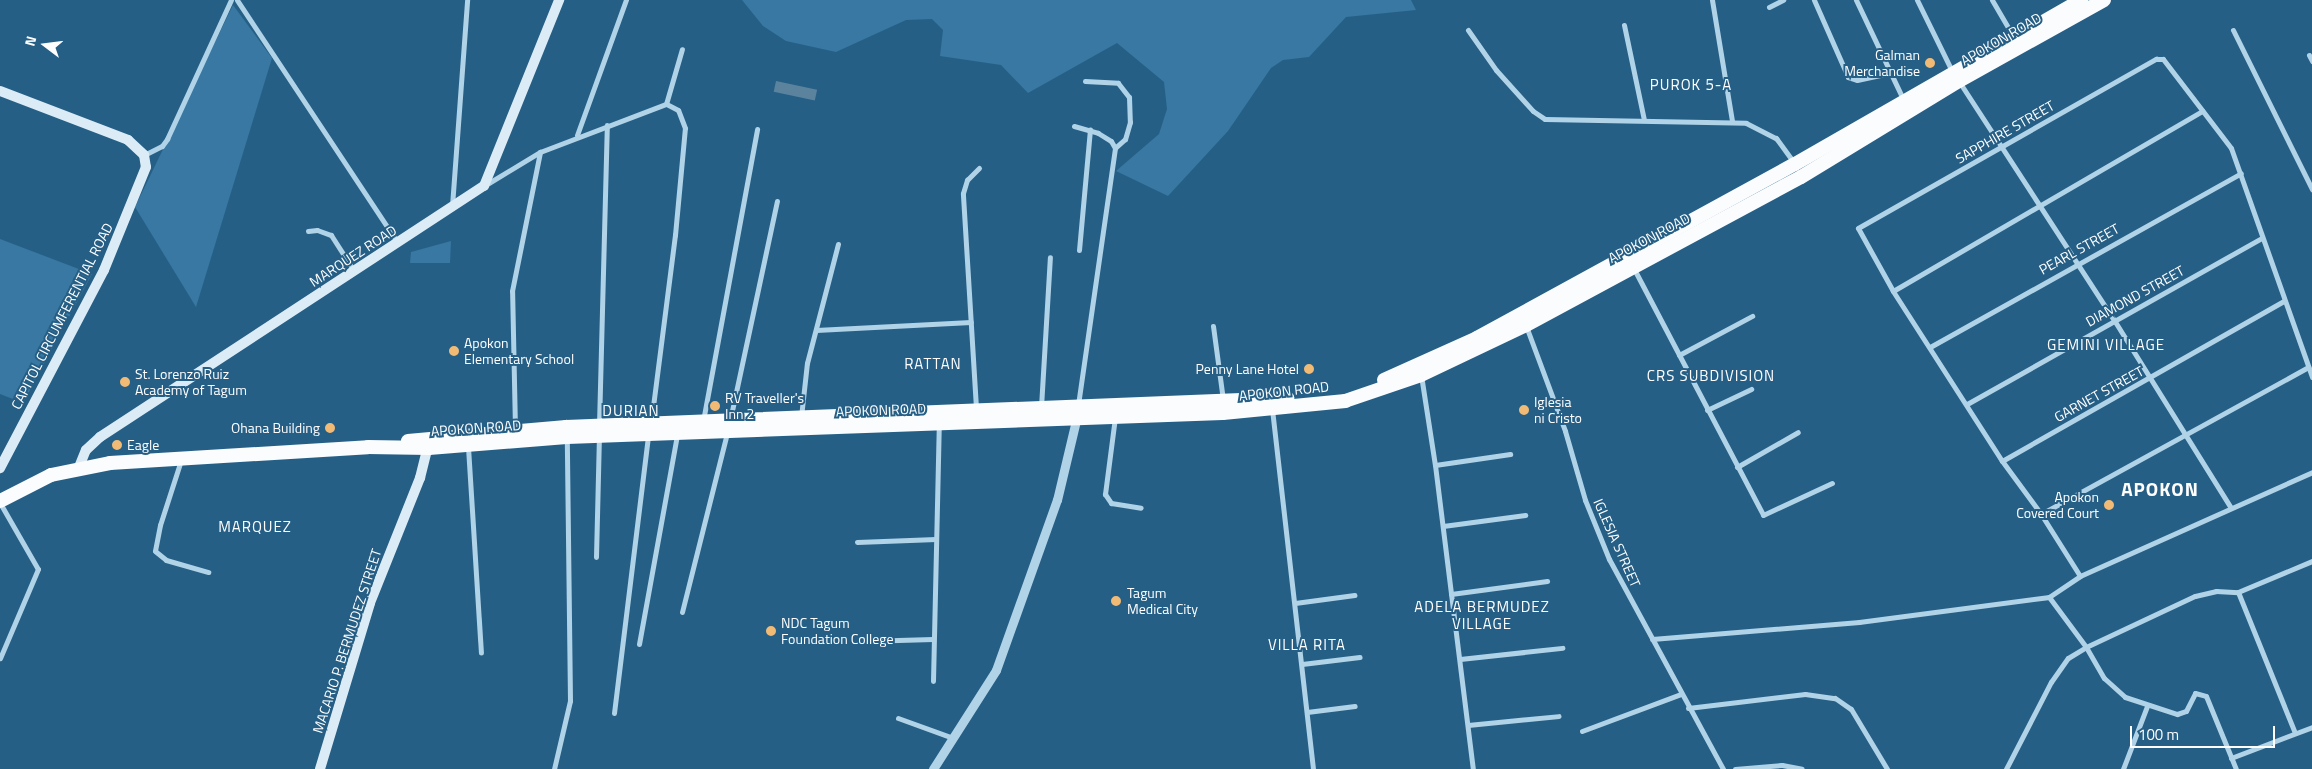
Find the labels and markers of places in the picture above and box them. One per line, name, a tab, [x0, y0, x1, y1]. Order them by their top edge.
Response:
place label: Galman Merchandise	[1844, 47, 1920, 80]
marker: Galman Merchandise	[1924, 57, 1936, 69]
place label: Apokon Elementary School	[464, 335, 574, 368]
marker: Apokon Elementary School	[448, 345, 460, 357]
place label: Penny Lane Hotel	[1196, 361, 1299, 377]
marker: Penny Lane Hotel	[1303, 363, 1315, 375]
place label: St. Lorenzo Ruiz Academy of Tagum	[135, 366, 247, 398]
marker: St. Lorenzo Ruiz Academy of Tagum	[119, 376, 131, 388]
place label: RV Traveller's Inn 2	[725, 390, 804, 422]
place label: Iglesia ni Cristo	[1534, 394, 1582, 427]
marker: RV Traveller's Inn 2	[709, 400, 721, 412]
marker: Iglesia ni Cristo	[1518, 404, 1530, 416]
place label: Ohana Building	[231, 420, 320, 436]
marker: Ohana Building	[324, 422, 336, 434]
place label: Eagle	[127, 437, 159, 453]
marker: Eagle	[111, 439, 123, 451]
place label: Apokon Covered Court	[2016, 489, 2099, 522]
marker: Apokon Covered Court	[2103, 499, 2115, 511]
place label: Tagum Medical City	[1127, 585, 1198, 618]
marker: Tagum Medical City	[1109, 594, 1123, 608]
place label: NDC Tagum Foundation College	[781, 615, 894, 648]
marker: NDC Tagum Foundation College	[765, 625, 777, 637]

